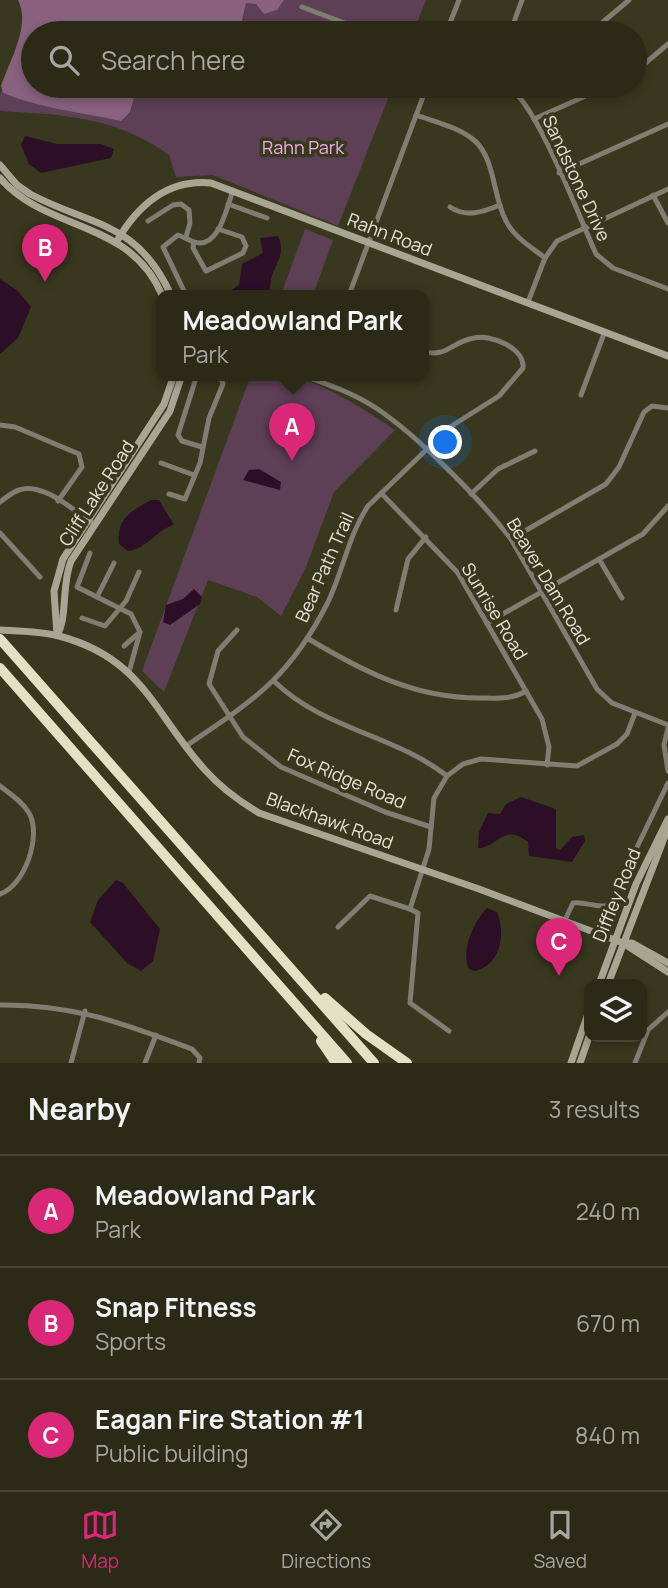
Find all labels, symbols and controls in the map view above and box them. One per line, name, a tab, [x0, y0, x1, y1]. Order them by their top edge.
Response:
search box	[21, 21, 647, 98]
icon: search	[45, 41, 83, 79]
text: Search here	[101, 42, 246, 78]
street label: Sandstone Drive	[537, 111, 617, 245]
park label: Rahn Park	[262, 135, 345, 159]
street label: Rahn Road	[344, 207, 436, 261]
pin: B	[22, 224, 68, 282]
popup	[156, 290, 429, 381]
text: Meadowland Park	[182, 302, 403, 338]
text: Park	[182, 338, 228, 370]
pin: A	[269, 403, 315, 461]
your location	[428, 425, 462, 459]
street label: Cliff Lake Road	[53, 436, 139, 550]
street label: Bear Path Trail	[289, 508, 359, 626]
street label: Beaver Dam Road	[502, 513, 596, 649]
street label: Sunrise Road	[457, 558, 533, 664]
street label: Fox Ridge Road	[284, 742, 410, 814]
street label: Blackhawk Road	[263, 786, 397, 854]
street label: Diffley Road	[586, 845, 646, 945]
pin: C	[536, 918, 582, 976]
map controls	[584, 979, 647, 1042]
button: layers	[584, 979, 647, 1042]
text: Nearby	[28, 1088, 131, 1129]
text: 3 results	[549, 1093, 640, 1125]
text: Meadowland Park	[95, 1177, 315, 1213]
text: A	[43, 1195, 59, 1227]
text: 240 m	[576, 1195, 640, 1227]
text: Park	[95, 1213, 141, 1245]
text: Snap Fitness	[95, 1289, 257, 1325]
text: B	[44, 1307, 58, 1339]
text: 670 m	[576, 1307, 640, 1339]
text: Sports	[95, 1325, 166, 1357]
text: Eagan Fire Station #1	[95, 1401, 365, 1437]
text: C	[43, 1419, 60, 1451]
text: 840 m	[575, 1419, 640, 1451]
text: Public building	[95, 1437, 249, 1469]
tab: Map	[81, 1506, 119, 1574]
tab: Directions	[281, 1506, 371, 1574]
tab: Saved	[533, 1506, 587, 1574]

